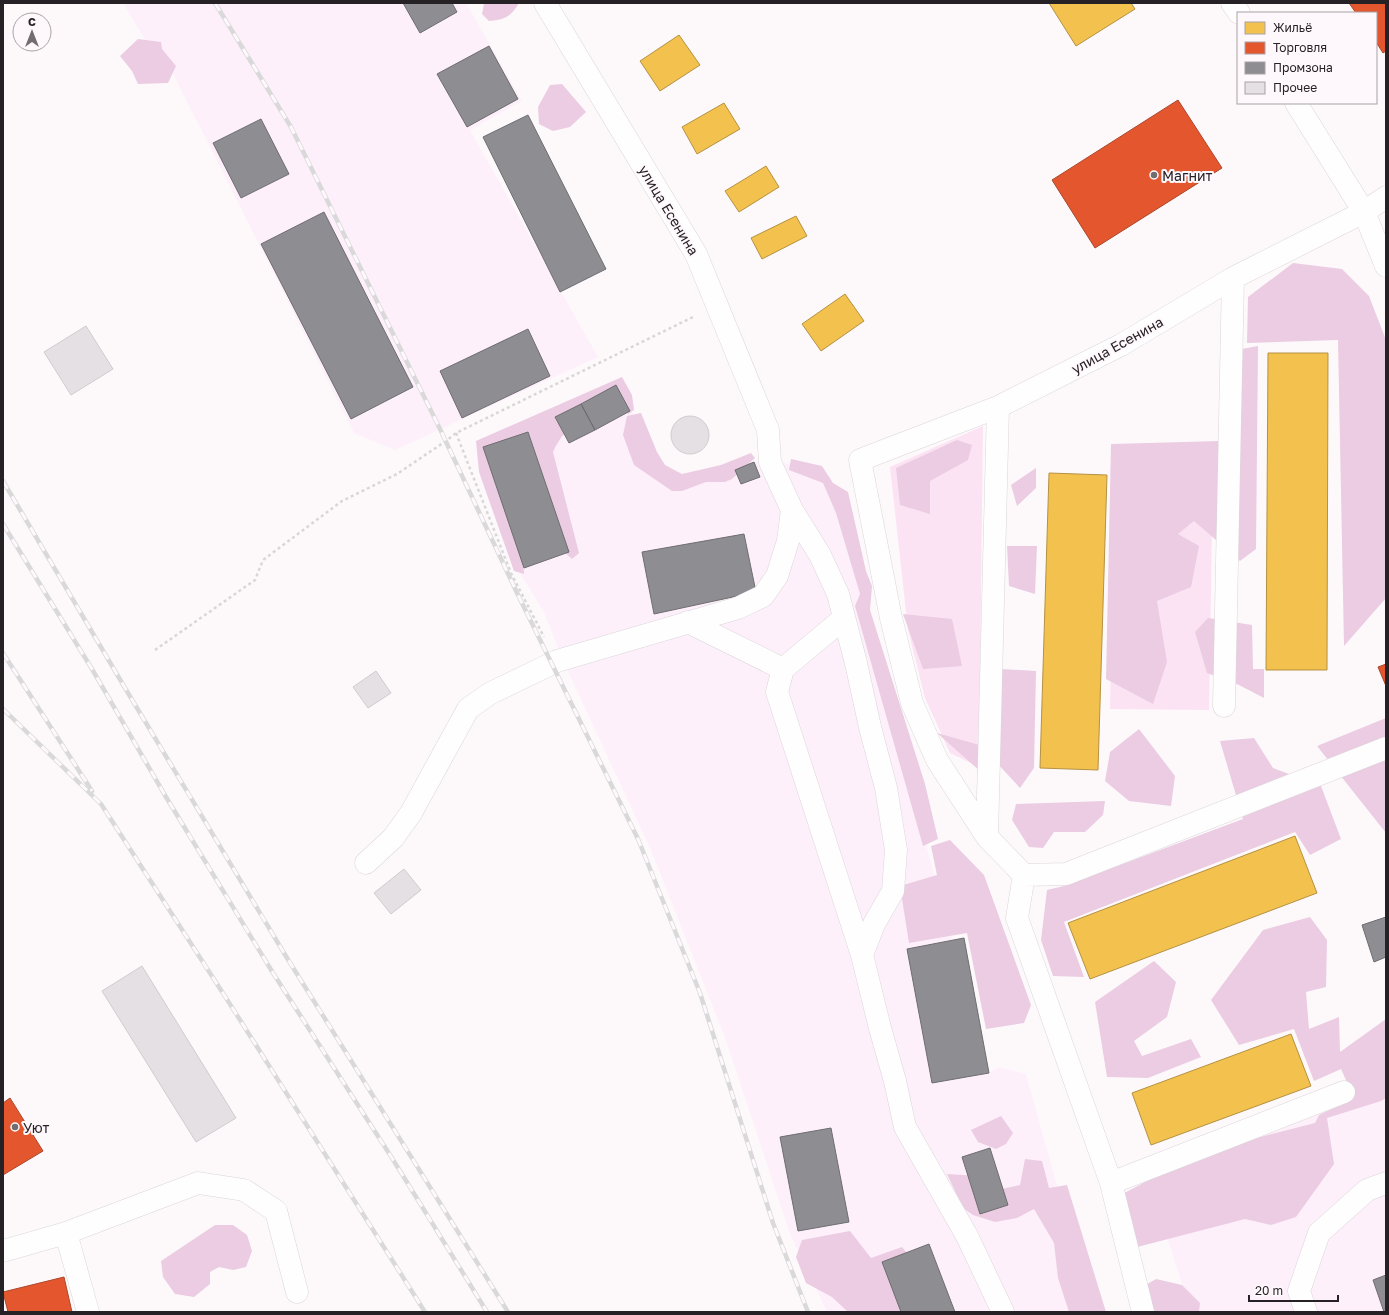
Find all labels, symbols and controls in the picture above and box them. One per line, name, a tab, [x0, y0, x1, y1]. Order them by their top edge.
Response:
north arrow	[12, 12, 52, 52]
legend	[1237, 12, 1377, 104]
text: С	[28, 15, 36, 28]
text: Жильё	[1273, 20, 1312, 35]
text: Торговля	[1273, 40, 1327, 55]
text: Промзона	[1273, 60, 1333, 75]
text: Прочее	[1273, 80, 1317, 95]
street label: улица Есенина	[635, 162, 703, 258]
place label: Магнит	[1162, 167, 1212, 184]
marker: Магнит	[1149, 170, 1159, 180]
street label: улица Есенина	[1068, 313, 1166, 377]
place label: Уют	[23, 1119, 50, 1136]
marker: Уют	[10, 1122, 20, 1132]
scale bar	[1249, 1277, 1338, 1303]
text: 20 m	[1255, 1283, 1283, 1298]

